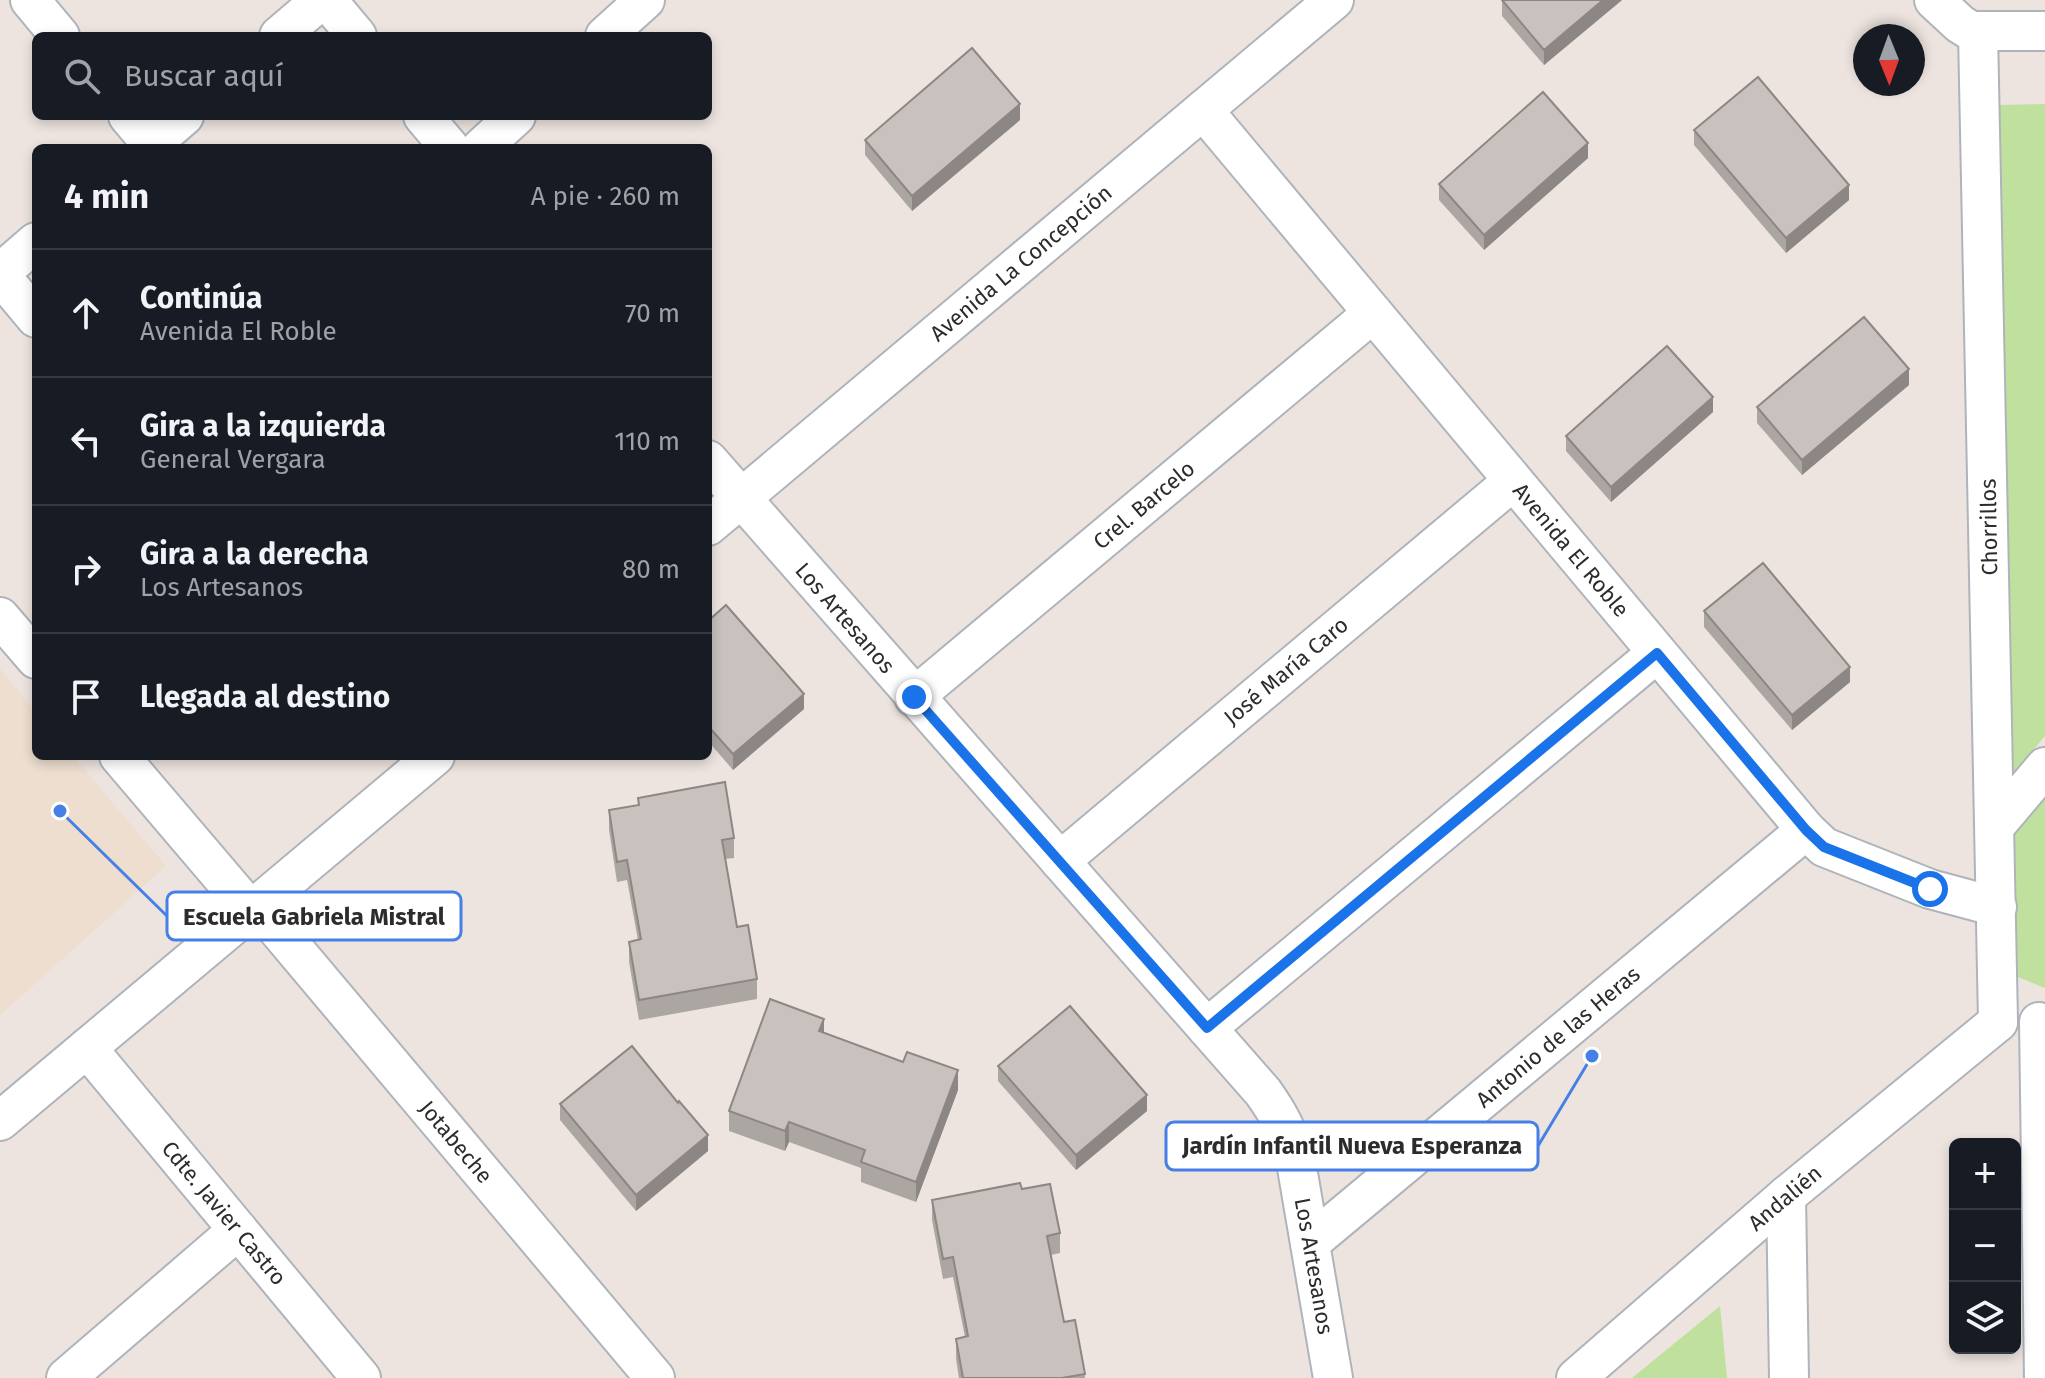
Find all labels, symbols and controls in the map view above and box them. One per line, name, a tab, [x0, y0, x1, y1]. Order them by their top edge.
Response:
north arrow	[1853, 24, 1925, 96]
search box	[32, 32, 712, 120]
icon: search	[60, 54, 104, 98]
text: Buscar aquí	[124, 58, 284, 94]
text: 4 min	[64, 176, 149, 217]
street label: Avenida La Concepción	[925, 179, 1117, 347]
text: A pie · 260 m	[531, 181, 680, 212]
text: Continúa	[140, 280, 262, 316]
icon: ahead	[64, 291, 108, 335]
text: 70 m	[625, 298, 680, 329]
text: Avenida El Roble	[140, 316, 337, 347]
text: Gira a la izquierda	[140, 408, 386, 444]
icon: left	[64, 419, 108, 463]
text: 110 m	[614, 426, 680, 457]
text: General Vergara	[140, 444, 326, 475]
street label: Crel. Barcelo	[1088, 455, 1200, 555]
street label: Avenida El Roble	[1507, 478, 1635, 622]
street label: Chorrillos	[1975, 478, 2003, 576]
text: Gira a la derecha	[140, 536, 369, 572]
icon: right	[64, 547, 108, 591]
text: 80 m	[622, 554, 680, 585]
street label: Los Artesanos	[790, 557, 900, 679]
text: Los Artesanos	[140, 572, 303, 603]
street label: José María Caro	[1218, 611, 1354, 731]
icon: arrive	[64, 675, 108, 719]
text: Llegada al destino	[140, 679, 390, 715]
route end	[896, 679, 932, 715]
route start	[1912, 871, 1948, 907]
callout: Escuela Gabriela Mistral	[167, 892, 461, 940]
text: Escuela Gabriela Mistral	[183, 903, 446, 931]
street label: Antonio de las Heras	[1471, 961, 1645, 1113]
street label: Jotabeche	[414, 1095, 498, 1189]
callout: Jardín Infantil Nueva Esperanza	[1166, 1122, 1538, 1170]
text: Jardín Infantil Nueva Esperanza	[1181, 1132, 1522, 1160]
street label: Cdte. Javier Castro	[156, 1135, 292, 1291]
map controls	[1949, 1138, 2021, 1354]
button: +	[1949, 1138, 2021, 1210]
street label: Andalién	[1743, 1159, 1827, 1237]
street label: Los Artesanos	[1289, 1196, 1339, 1336]
button: −	[1949, 1210, 2021, 1282]
button: layers	[1949, 1282, 2021, 1354]

